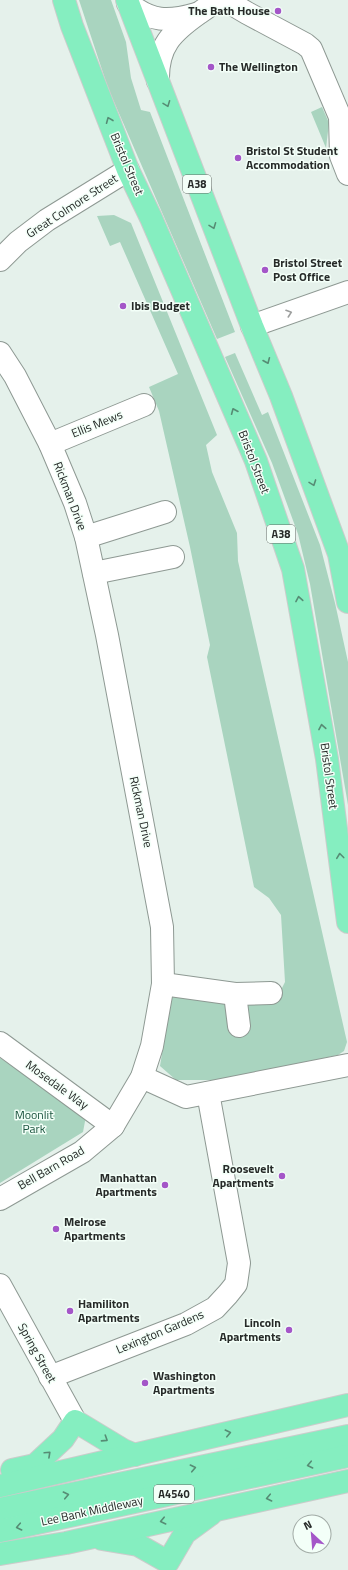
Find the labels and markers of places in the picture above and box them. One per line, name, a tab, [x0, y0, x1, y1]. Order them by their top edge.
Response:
place label: The Bath House	[188, 1, 270, 20]
marker: The Bath House	[273, 6, 283, 16]
place label: The Wellington	[219, 57, 298, 76]
marker: The Wellington	[206, 62, 216, 72]
place label: Bristol St Student Accommodation	[246, 141, 338, 174]
marker: Bristol St Student Accommodation	[233, 153, 243, 163]
place label: Bristol Street Post Office	[273, 253, 343, 286]
marker: Bristol Street Post Office	[260, 265, 270, 275]
place label: Ibis Budget	[131, 296, 190, 315]
marker: Ibis Budget	[118, 301, 128, 311]
place label: Roosevelt Apartments	[212, 1159, 275, 1192]
place label: Manhattan Apartments	[95, 1168, 157, 1201]
marker: Roosevelt Apartments	[277, 1171, 287, 1181]
marker: Manhattan Apartments	[160, 1180, 170, 1190]
place label: Melrose Apartments	[64, 1212, 126, 1245]
marker: Melrose Apartments	[51, 1224, 61, 1234]
place label: Hamiliton Apartments	[78, 1294, 140, 1327]
marker: Hamiliton Apartments	[65, 1306, 75, 1316]
place label: Lincoln Apartments	[219, 1313, 281, 1346]
marker: Lincoln Apartments	[284, 1325, 294, 1335]
place label: Washington Apartments	[153, 1366, 216, 1399]
marker: Washington Apartments	[140, 1378, 150, 1388]

